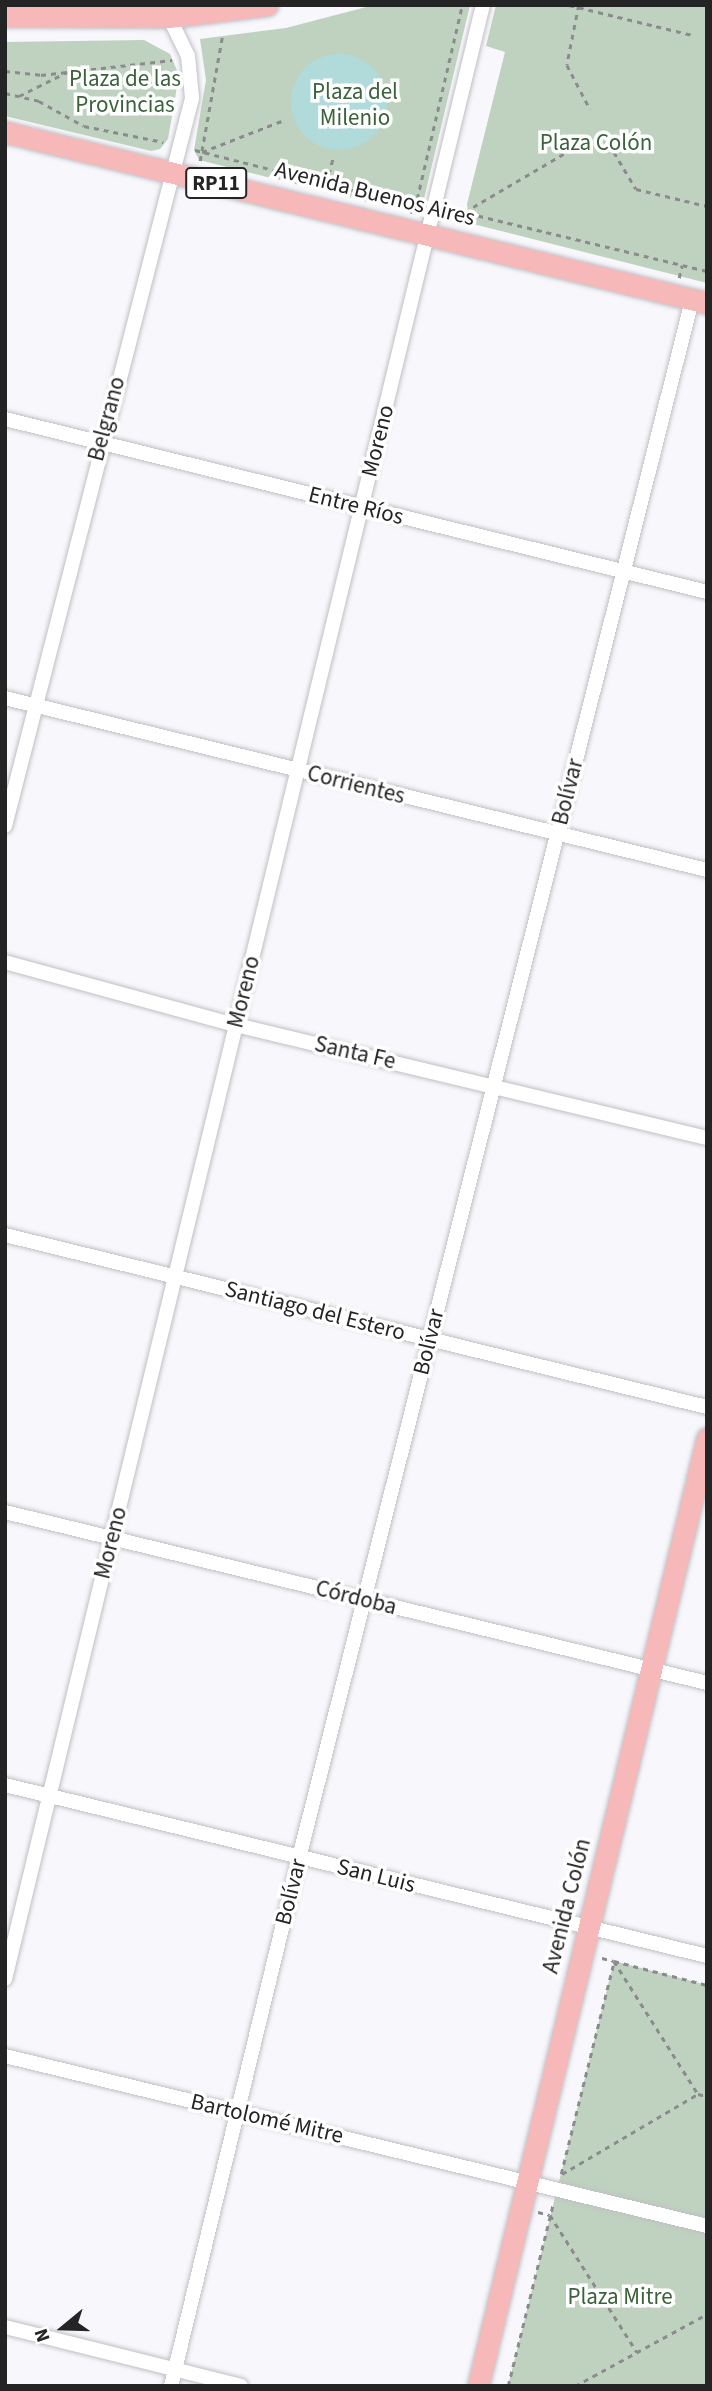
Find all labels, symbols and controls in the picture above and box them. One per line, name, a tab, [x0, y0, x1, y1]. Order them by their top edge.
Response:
park label: Plaza de las Provincias	[69, 65, 181, 119]
park label: Plaza del Milenio	[312, 78, 398, 132]
park label: Plaza Colón	[540, 129, 652, 157]
street label: Avenida Buenos Aires	[272, 156, 478, 232]
road number: RP11	[184, 166, 248, 200]
street label: Belgrano	[82, 374, 132, 464]
street label: Moreno	[356, 402, 400, 480]
street label: Entre Ríos	[306, 481, 406, 531]
street label: Bolívar	[546, 756, 590, 828]
street label: Corrientes	[304, 760, 408, 810]
street label: Moreno	[222, 953, 266, 1031]
street label: Santa Fe	[312, 1030, 398, 1076]
street label: Santiago del Estero	[222, 1275, 408, 1347]
street label: Bolívar	[407, 1306, 451, 1378]
street label: Moreno	[89, 1504, 133, 1582]
street label: Córdoba	[313, 1575, 399, 1621]
street label: Avenida Colón	[537, 1836, 597, 1976]
street label: San Luis	[334, 1853, 418, 1899]
street label: Bolívar	[269, 1856, 313, 1928]
street label: Bartolomé Mitre	[188, 2088, 346, 2150]
park label: Plaza Mitre	[567, 2283, 673, 2311]
north arrow	[28, 2293, 98, 2363]
text: N	[28, 2325, 57, 2345]

